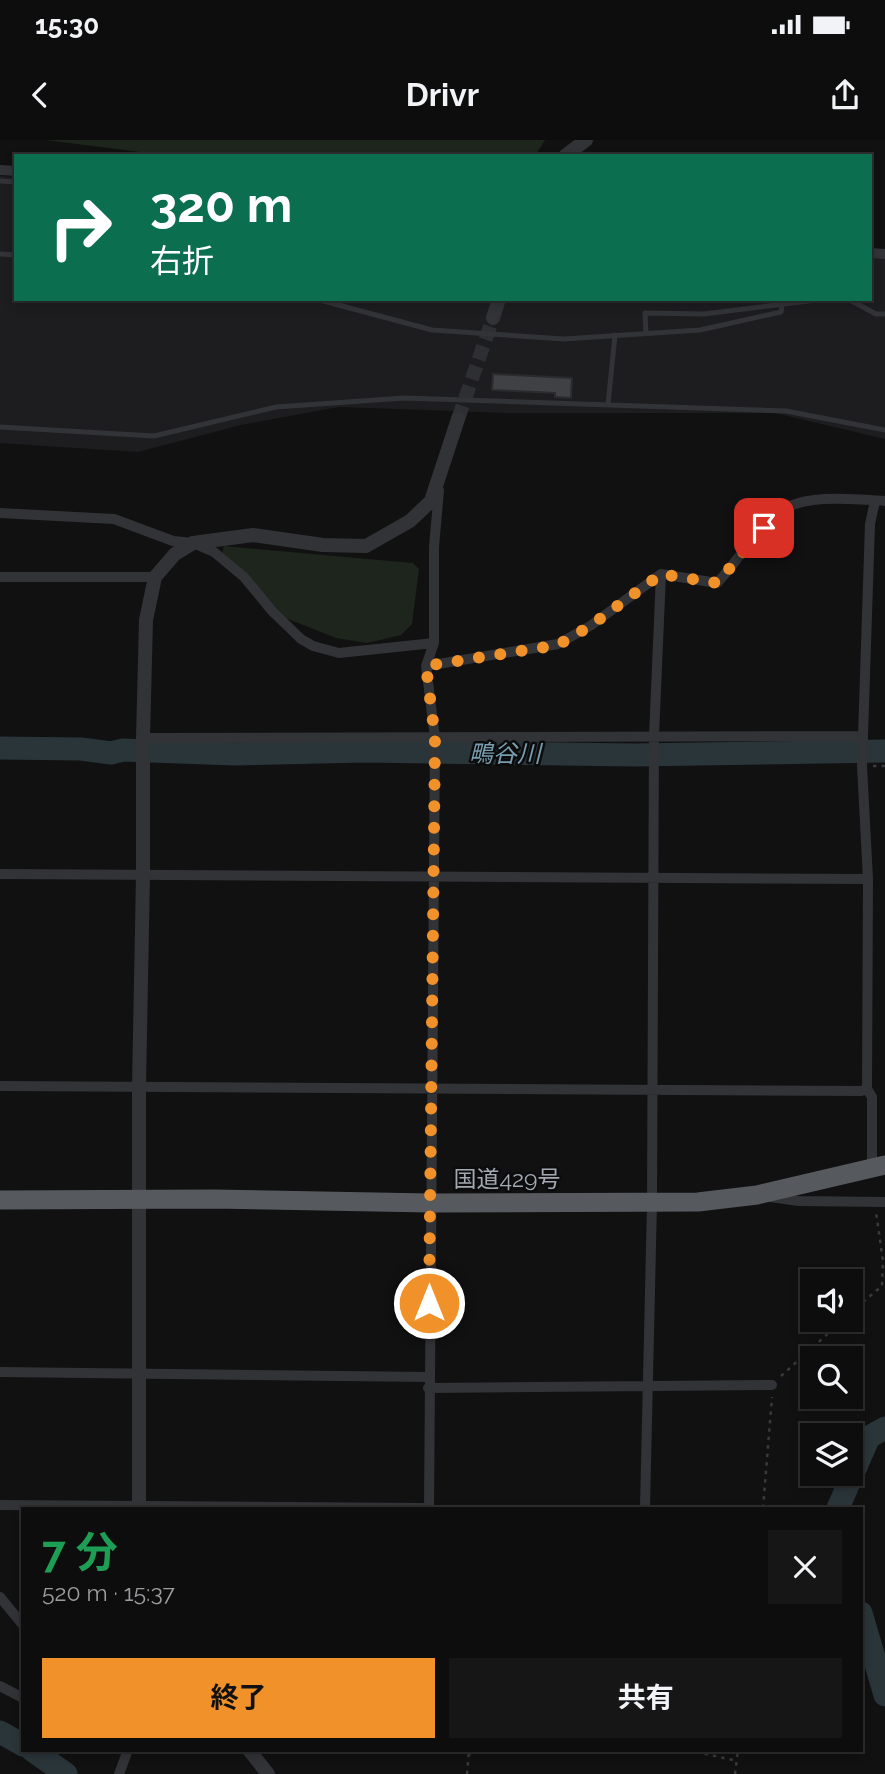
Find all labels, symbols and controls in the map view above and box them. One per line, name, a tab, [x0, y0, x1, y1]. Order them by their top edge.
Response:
text: 15:30	[35, 10, 99, 40]
icon: back	[21, 76, 59, 114]
text: Drivr	[406, 76, 479, 113]
icon: share	[826, 76, 864, 114]
text: 320 m	[150, 176, 292, 233]
icon: right	[35, 182, 126, 273]
text: 右折	[150, 242, 214, 279]
pin	[734, 498, 794, 558]
icon: arrive	[745, 509, 783, 547]
water label: 鴫谷川	[469, 739, 544, 768]
street label: 国道429号	[453, 1165, 561, 1192]
position arrow	[392, 1266, 466, 1340]
map controls	[800, 1269, 863, 1486]
button: sound	[800, 1269, 863, 1332]
button: search	[800, 1346, 863, 1409]
button: layers	[800, 1423, 863, 1486]
text: 7 分	[42, 1528, 118, 1577]
button: close	[768, 1530, 842, 1604]
text: 520 m · 15:37	[42, 1579, 175, 1606]
button: 終了	[42, 1658, 435, 1738]
button: 共有	[449, 1658, 842, 1738]

